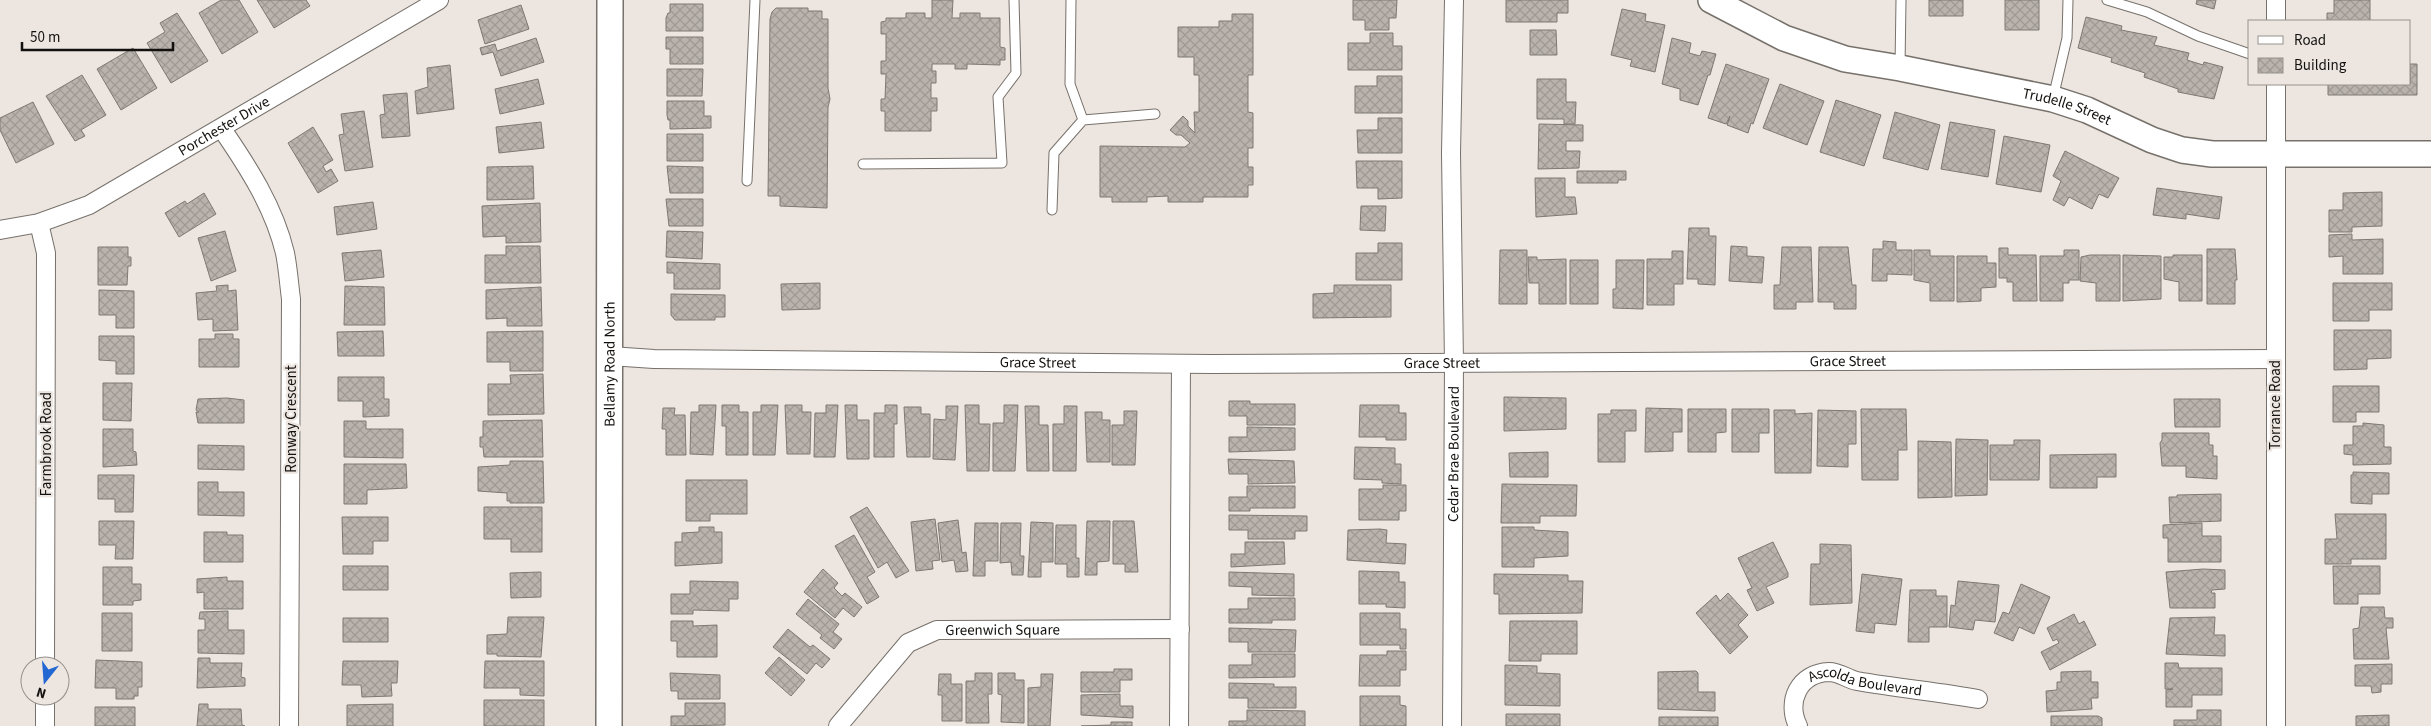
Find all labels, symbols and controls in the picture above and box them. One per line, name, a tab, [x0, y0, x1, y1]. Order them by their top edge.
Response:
scale bar	[22, 20, 174, 52]
legend	[2248, 20, 2411, 85]
text: 50 m	[30, 27, 60, 48]
text: Road	[2294, 30, 2326, 51]
text: Building	[2294, 55, 2347, 76]
street label: Trudelle Street	[2021, 83, 2115, 131]
street label: Porchester Drive	[174, 91, 274, 162]
street label: Bellamy Road North	[599, 301, 621, 427]
street label: Grace Street	[1810, 351, 1886, 372]
street label: Grace Street	[1000, 352, 1076, 374]
street label: Grace Street	[1404, 353, 1480, 374]
street label: Torrance Road	[2265, 360, 2286, 450]
street label: Ronway Crescent	[281, 365, 302, 473]
street label: Cedar Brae Boulevard	[1443, 386, 1465, 522]
street label: Farmbrook Road	[36, 392, 57, 496]
street label: Greenwich Square	[945, 619, 1060, 641]
north arrow	[20, 656, 70, 706]
street label: Ascolda Boulevard	[1804, 662, 1923, 701]
text: N	[34, 682, 49, 703]

